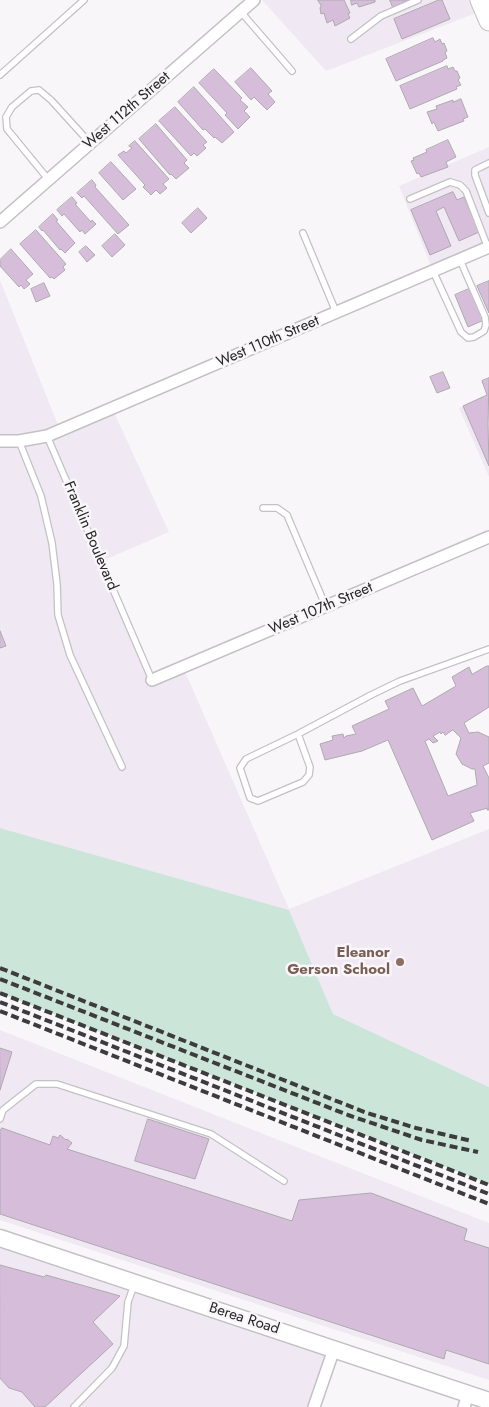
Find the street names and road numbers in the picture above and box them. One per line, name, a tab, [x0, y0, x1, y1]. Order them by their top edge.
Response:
street label: West 112th Street	[80, 68, 174, 154]
street label: West 110th Street	[214, 312, 322, 372]
street label: Franklin Boulevard	[59, 479, 121, 593]
street label: West 107th Street	[266, 579, 376, 639]
street label: Berea Road	[207, 1299, 281, 1339]

